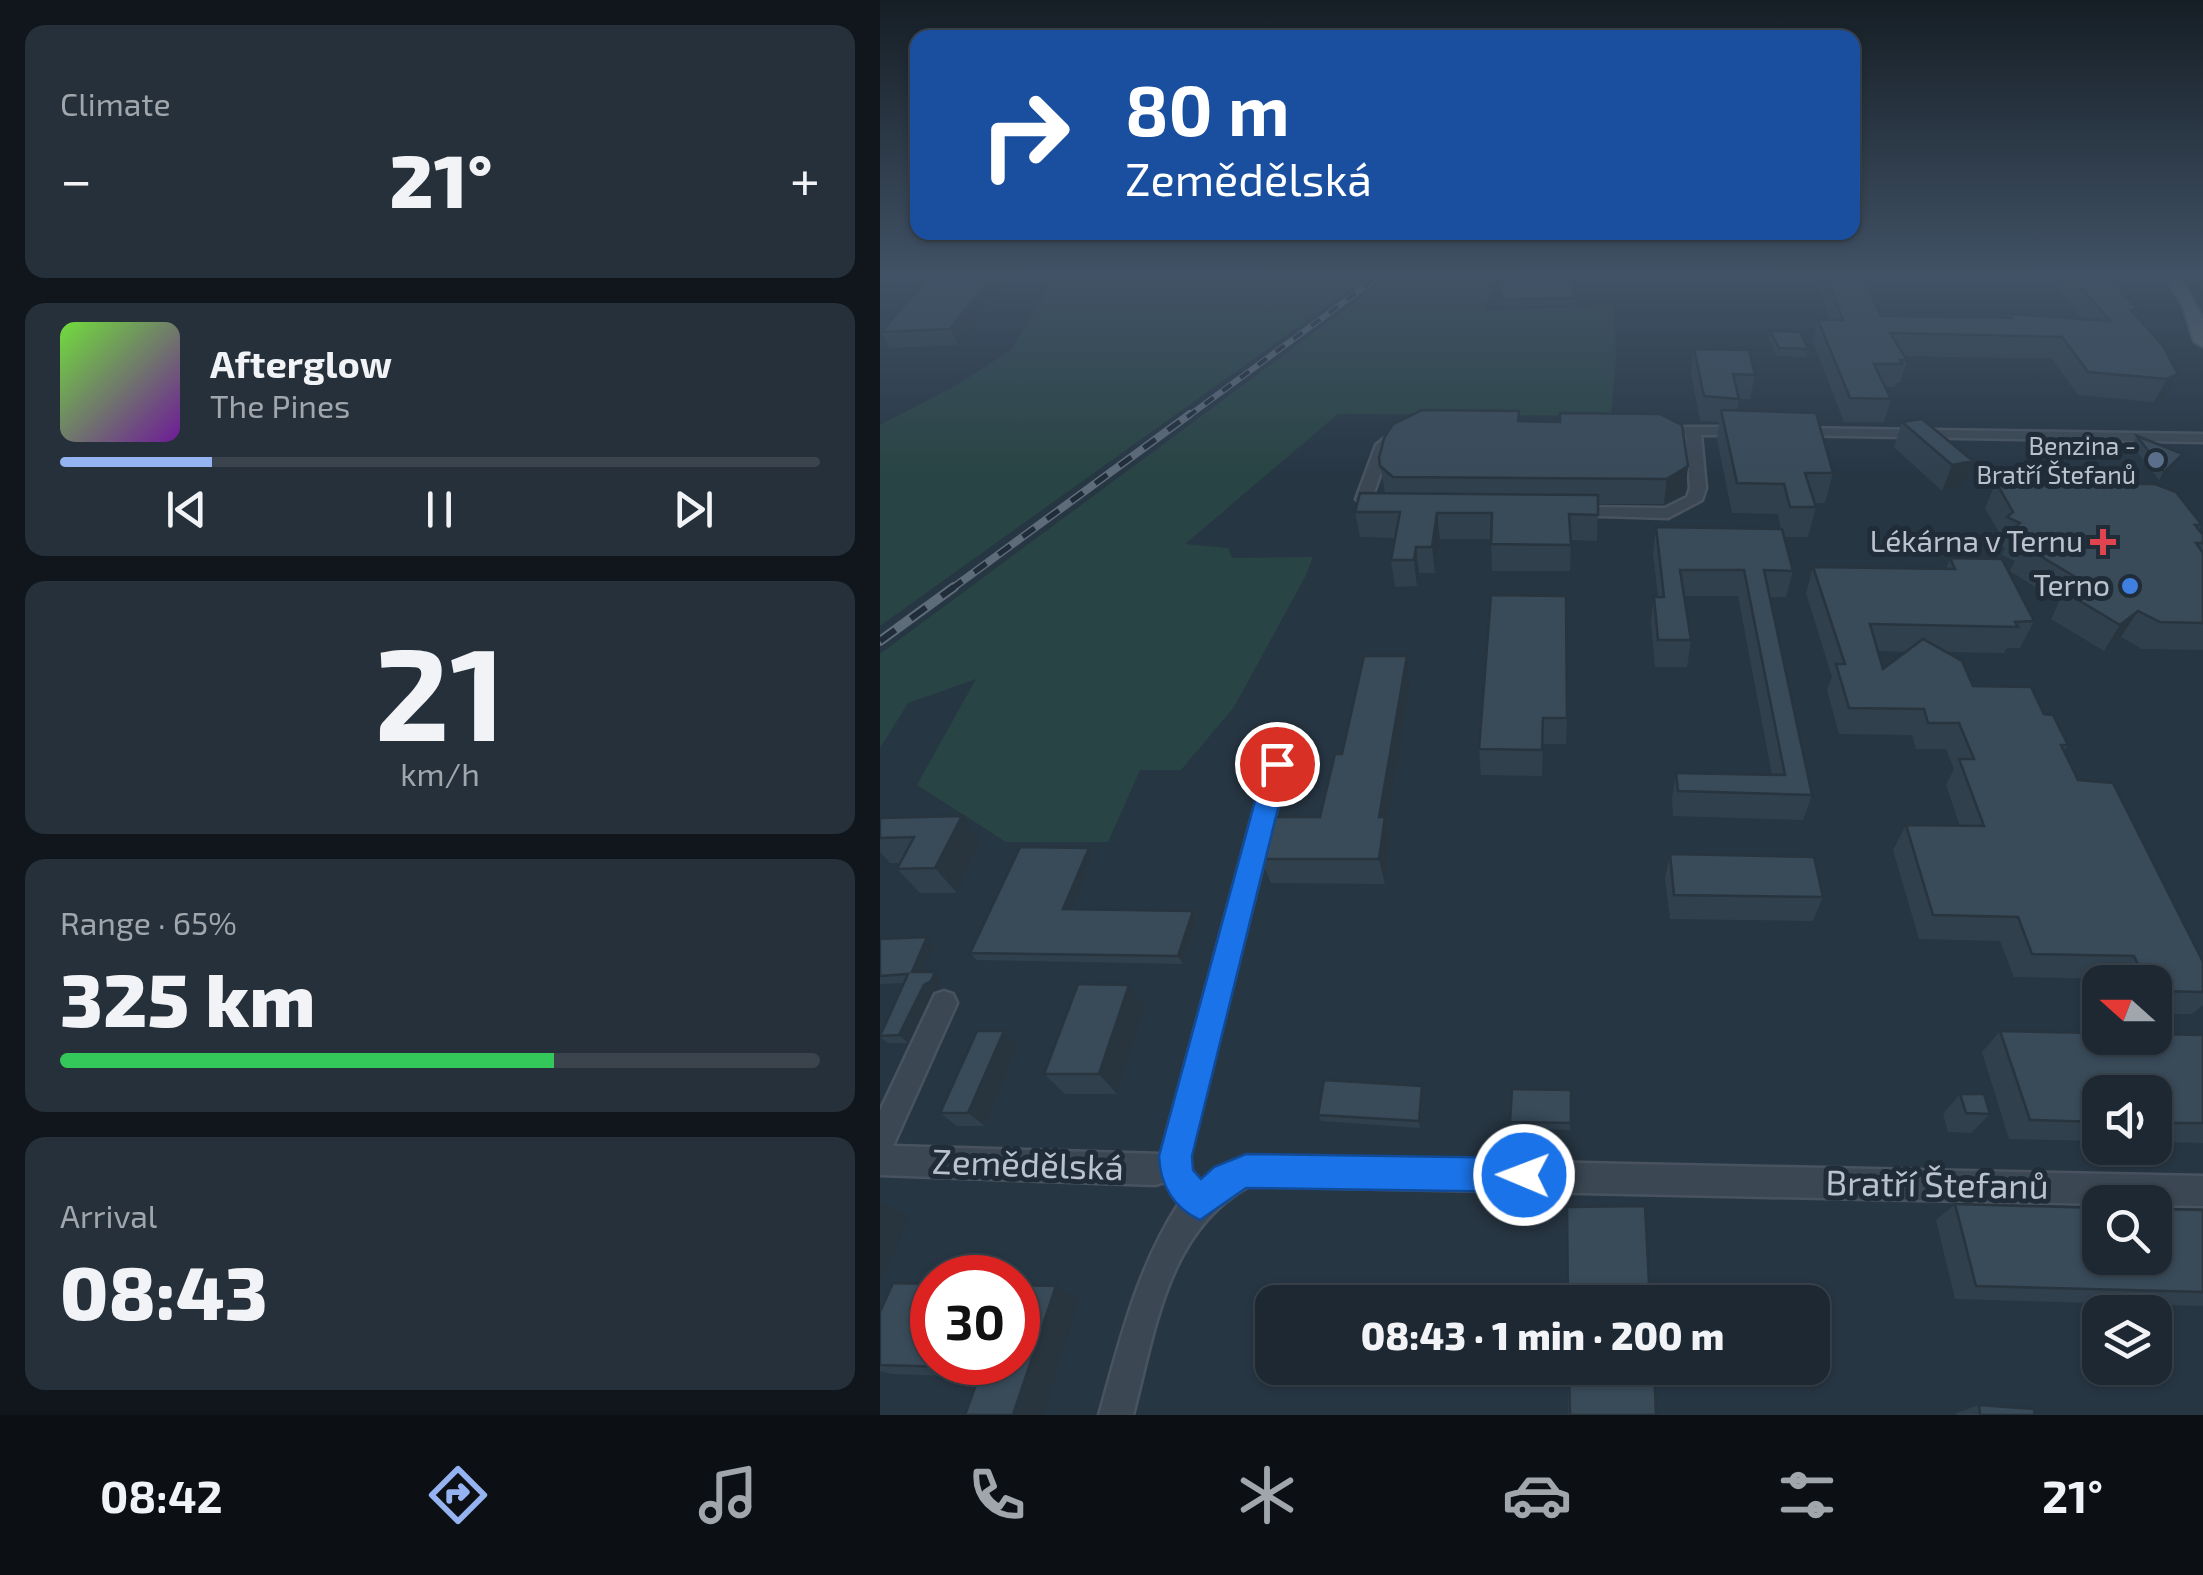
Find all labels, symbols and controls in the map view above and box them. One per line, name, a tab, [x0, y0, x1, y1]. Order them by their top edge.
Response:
text: 80 m	[1125, 66, 1290, 150]
icon: right	[960, 70, 1090, 200]
text: Climate	[60, 84, 171, 122]
text: 21°	[389, 133, 493, 223]
text: −	[60, 145, 92, 211]
text: +	[790, 145, 820, 211]
text: Zemědělská	[1125, 151, 1372, 205]
text: Afterglow	[210, 340, 392, 386]
text: The Pines	[210, 386, 350, 424]
place label: Benzina - Bratří Štefanů	[1977, 430, 2136, 489]
marker: Benzina - Bratří Štefanů	[2145, 449, 2167, 471]
icon: previous	[159, 482, 214, 537]
icon: pause	[412, 482, 467, 537]
icon: next	[666, 482, 721, 537]
place label: Lékárna v Ternu	[1870, 522, 2083, 558]
marker: Lékárna v Ternu	[2092, 531, 2114, 553]
place label: Terno	[2033, 566, 2110, 602]
marker: Terno	[2119, 575, 2141, 597]
text: 21	[374, 611, 506, 767]
pin	[1235, 722, 1320, 807]
icon: arrive	[1250, 737, 1305, 792]
text: km/h	[400, 754, 480, 792]
text: Range · 65%	[60, 903, 237, 941]
text: 325 km	[60, 952, 316, 1042]
north arrow	[2082, 965, 2172, 1055]
map controls	[2082, 965, 2172, 1385]
button: sound	[2082, 1075, 2172, 1165]
position arrow	[1472, 1123, 1576, 1227]
street label: Zemědělská	[931, 1139, 1125, 1187]
street label: Bratří Štefanů	[1825, 1160, 2049, 1206]
button: search	[2082, 1185, 2172, 1275]
text: Arrival	[60, 1196, 157, 1234]
text: 08:43	[60, 1245, 268, 1335]
speed limit sign: 30	[910, 1255, 1040, 1385]
button: layers	[2082, 1295, 2172, 1385]
text: 08:43 · 1 min · 200 m	[1361, 1312, 1724, 1358]
icon: directions	[423, 1460, 493, 1530]
icon: music	[693, 1460, 763, 1530]
icon: phone	[962, 1460, 1032, 1530]
icon: climate	[1232, 1460, 1302, 1530]
icon: car	[1502, 1460, 1572, 1530]
icon: filters	[1772, 1460, 1842, 1530]
text: 08:42	[100, 1468, 223, 1522]
text: 21°	[2042, 1468, 2103, 1522]

